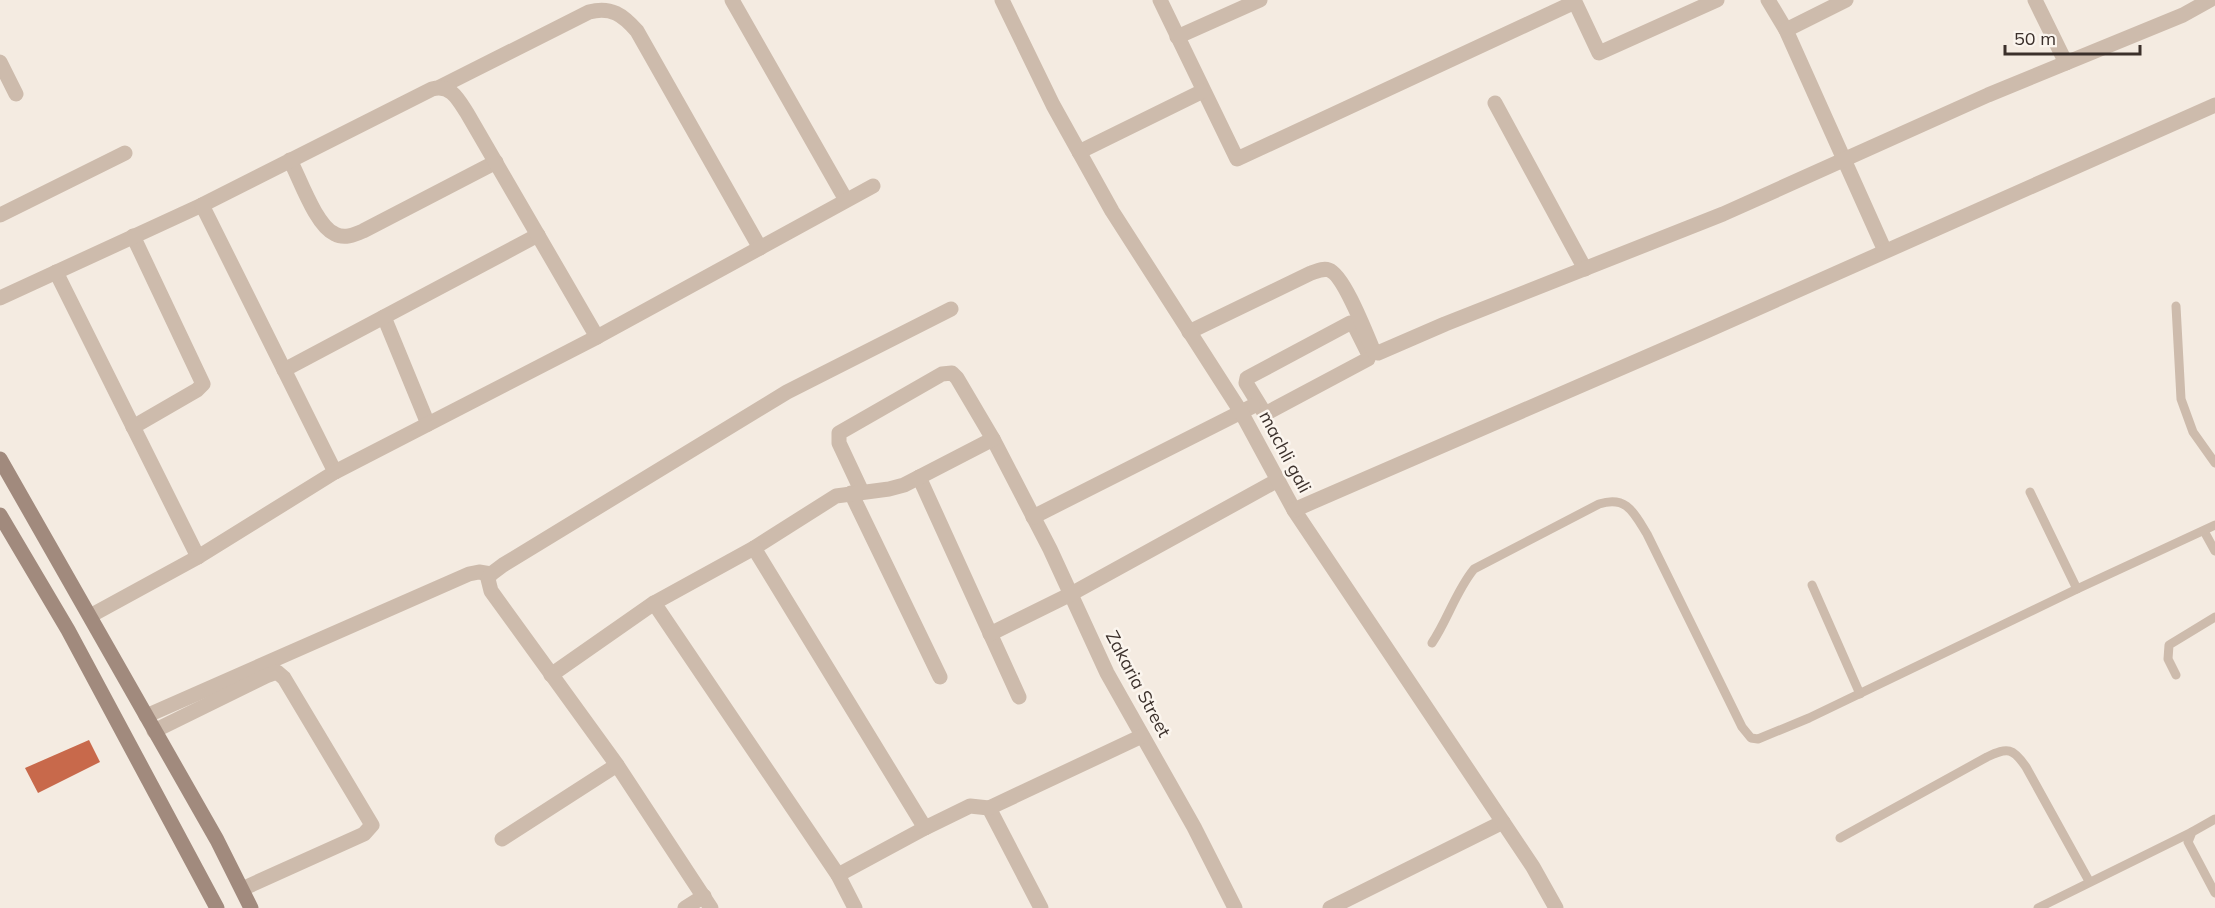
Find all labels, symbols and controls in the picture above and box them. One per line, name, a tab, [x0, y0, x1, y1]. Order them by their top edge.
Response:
scale bar	[2005, 18, 2140, 56]
text: 50 m	[2014, 27, 2056, 50]
street label: machli gali	[1254, 407, 1317, 497]
street label: Zakaria Street	[1101, 627, 1176, 741]

